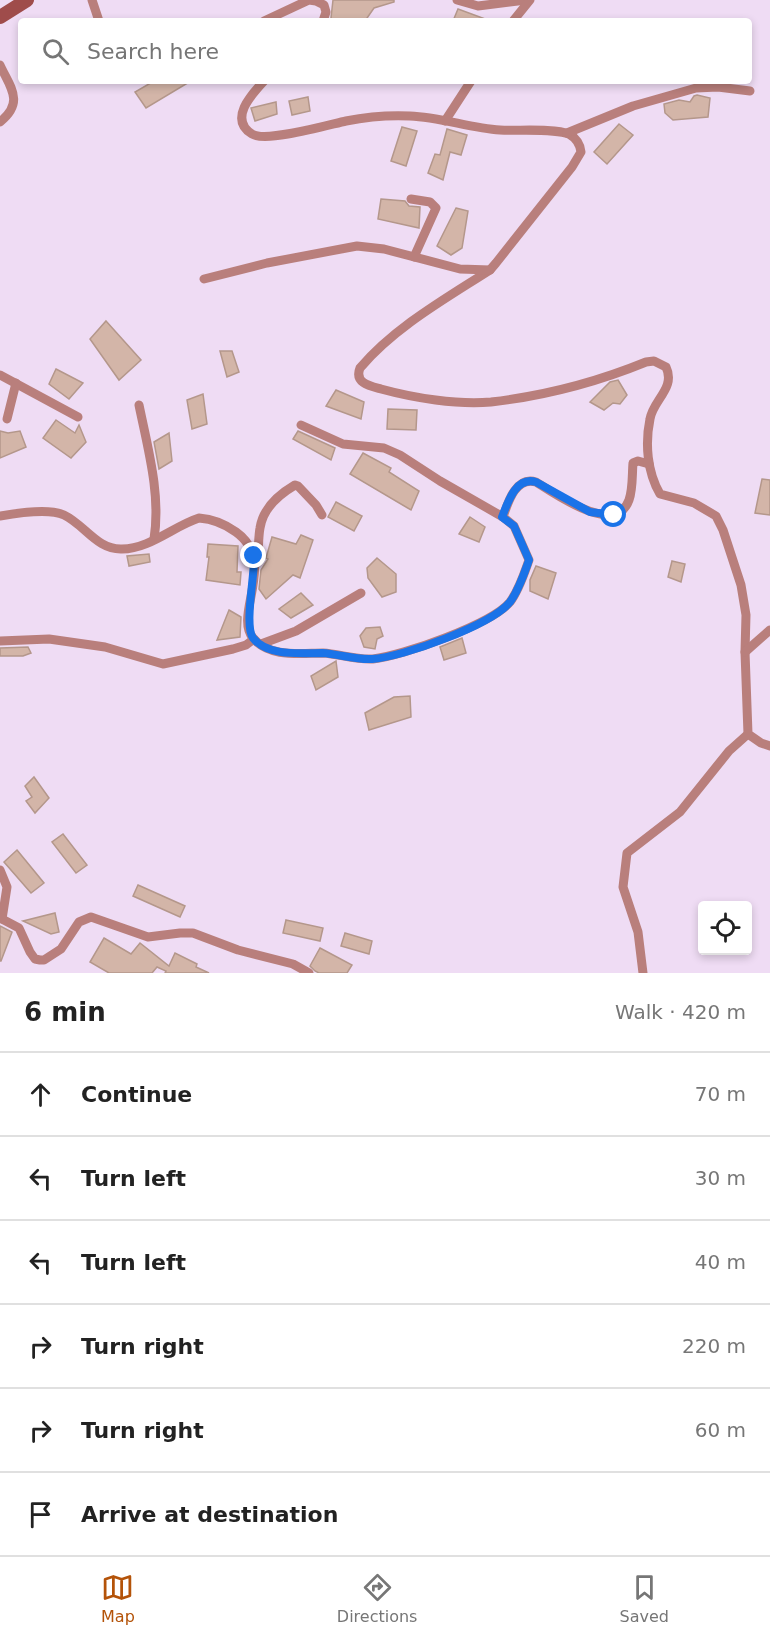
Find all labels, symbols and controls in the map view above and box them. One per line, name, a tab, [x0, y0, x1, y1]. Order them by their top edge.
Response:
search box	[18, 18, 752, 84]
icon: search	[39, 35, 72, 68]
text: Search here	[87, 39, 219, 64]
route start	[600, 501, 626, 527]
route end	[240, 542, 266, 568]
map controls	[698, 901, 752, 955]
button: locate	[698, 901, 752, 955]
text: 6 min	[24, 997, 106, 1027]
text: Walk · 420 m	[615, 1000, 746, 1024]
icon: ahead	[24, 1078, 57, 1111]
text: Continue	[81, 1082, 192, 1107]
text: 70 m	[695, 1082, 746, 1106]
icon: left	[24, 1162, 57, 1195]
text: Turn left	[81, 1166, 186, 1191]
text: 30 m	[695, 1166, 746, 1190]
icon: left	[24, 1246, 57, 1279]
text: Turn left	[81, 1250, 186, 1275]
text: 40 m	[695, 1250, 746, 1274]
icon: right	[24, 1330, 57, 1363]
text: Turn right	[81, 1334, 204, 1359]
text: 220 m	[682, 1334, 746, 1358]
icon: right	[24, 1414, 57, 1447]
text: Turn right	[81, 1418, 204, 1443]
text: 60 m	[695, 1418, 746, 1442]
icon: arrive	[24, 1498, 57, 1531]
text: Arrive at destination	[81, 1502, 338, 1527]
tab: Map	[101, 1571, 135, 1626]
tab: Directions	[337, 1571, 417, 1626]
tab: Saved	[620, 1571, 669, 1626]

